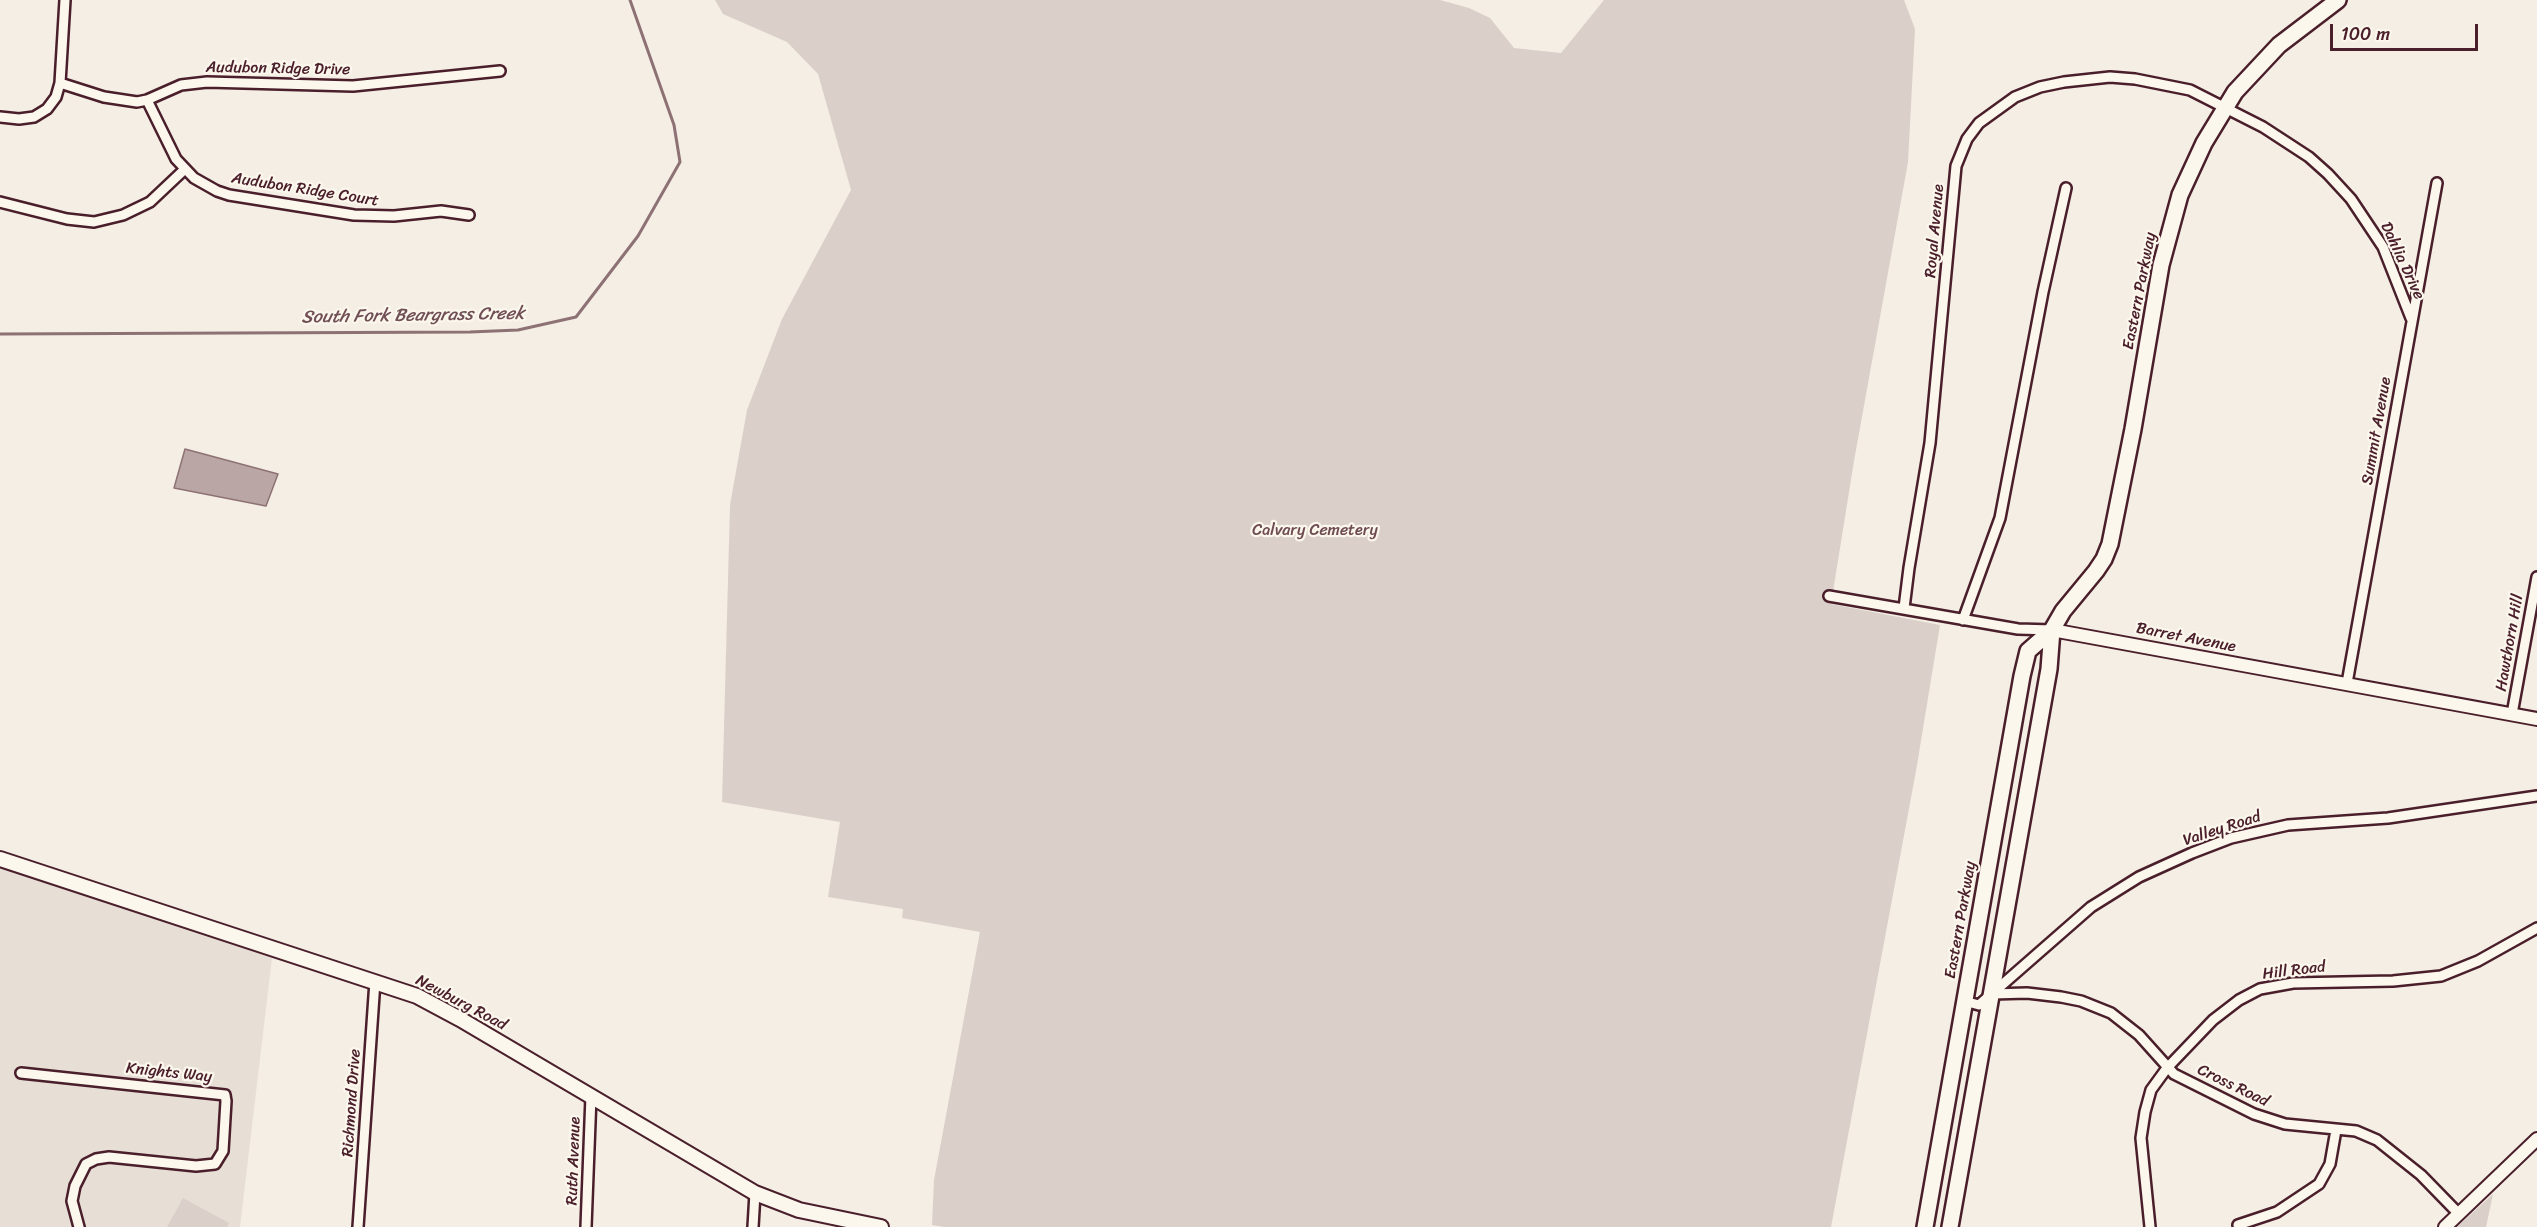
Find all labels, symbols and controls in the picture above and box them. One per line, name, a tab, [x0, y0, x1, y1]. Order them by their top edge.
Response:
scale bar	[2333, 12, 2482, 50]
text: 100 m	[2341, 18, 2390, 50]
street label: Audubon Ridge Drive	[206, 58, 350, 80]
street label: Audubon Ridge Court	[230, 169, 380, 211]
street label: Royal Avenue	[1921, 183, 1949, 279]
street label: Dahlia Drive	[2376, 219, 2428, 303]
street label: Eastern Parkway	[2119, 231, 2161, 351]
water label: South Fork Beargrass Creek	[301, 303, 525, 329]
street label: Summit Avenue	[2358, 376, 2396, 486]
park label: Calvary Cemetery	[1252, 521, 1378, 541]
street label: Hawthorn Hill	[2492, 593, 2528, 693]
street label: Barret Avenue	[2135, 619, 2237, 657]
street label: Valley Road	[2181, 807, 2263, 851]
street label: Eastern Parkway	[1941, 860, 1981, 980]
street label: Hill Road	[2261, 958, 2327, 984]
street label: Newburg Road	[412, 971, 510, 1035]
street label: Richmond Drive	[339, 1048, 365, 1158]
street label: Knights Way	[125, 1059, 213, 1087]
street label: Cross Road	[2194, 1060, 2272, 1112]
street label: Ruth Avenue	[563, 1116, 585, 1206]

